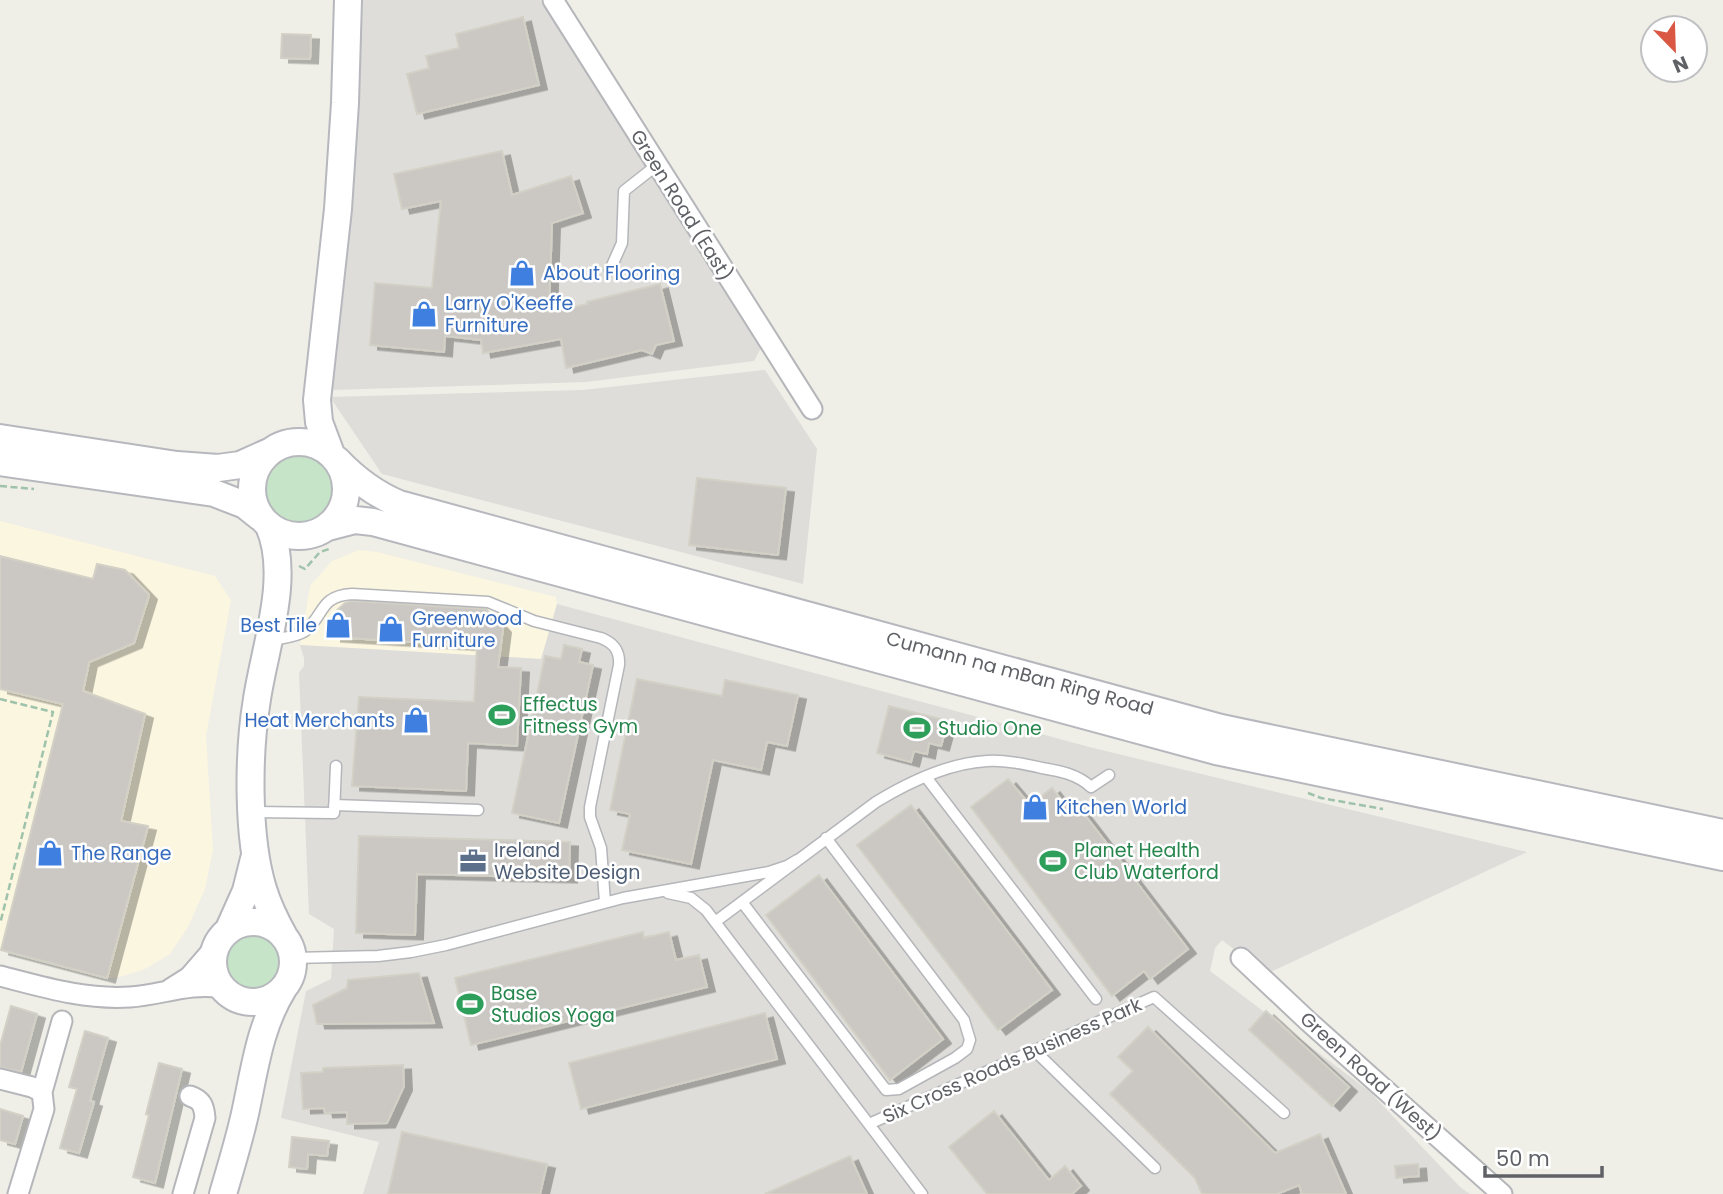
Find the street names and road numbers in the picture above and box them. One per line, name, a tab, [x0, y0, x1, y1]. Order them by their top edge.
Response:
street label: Green Road (East)	[624, 124, 739, 286]
street label: Cumann na mBan Ring Road	[883, 625, 1157, 722]
street label: Six Cross Roads Business Park	[878, 991, 1146, 1130]
street label: Green Road (West)	[1294, 1006, 1447, 1147]

